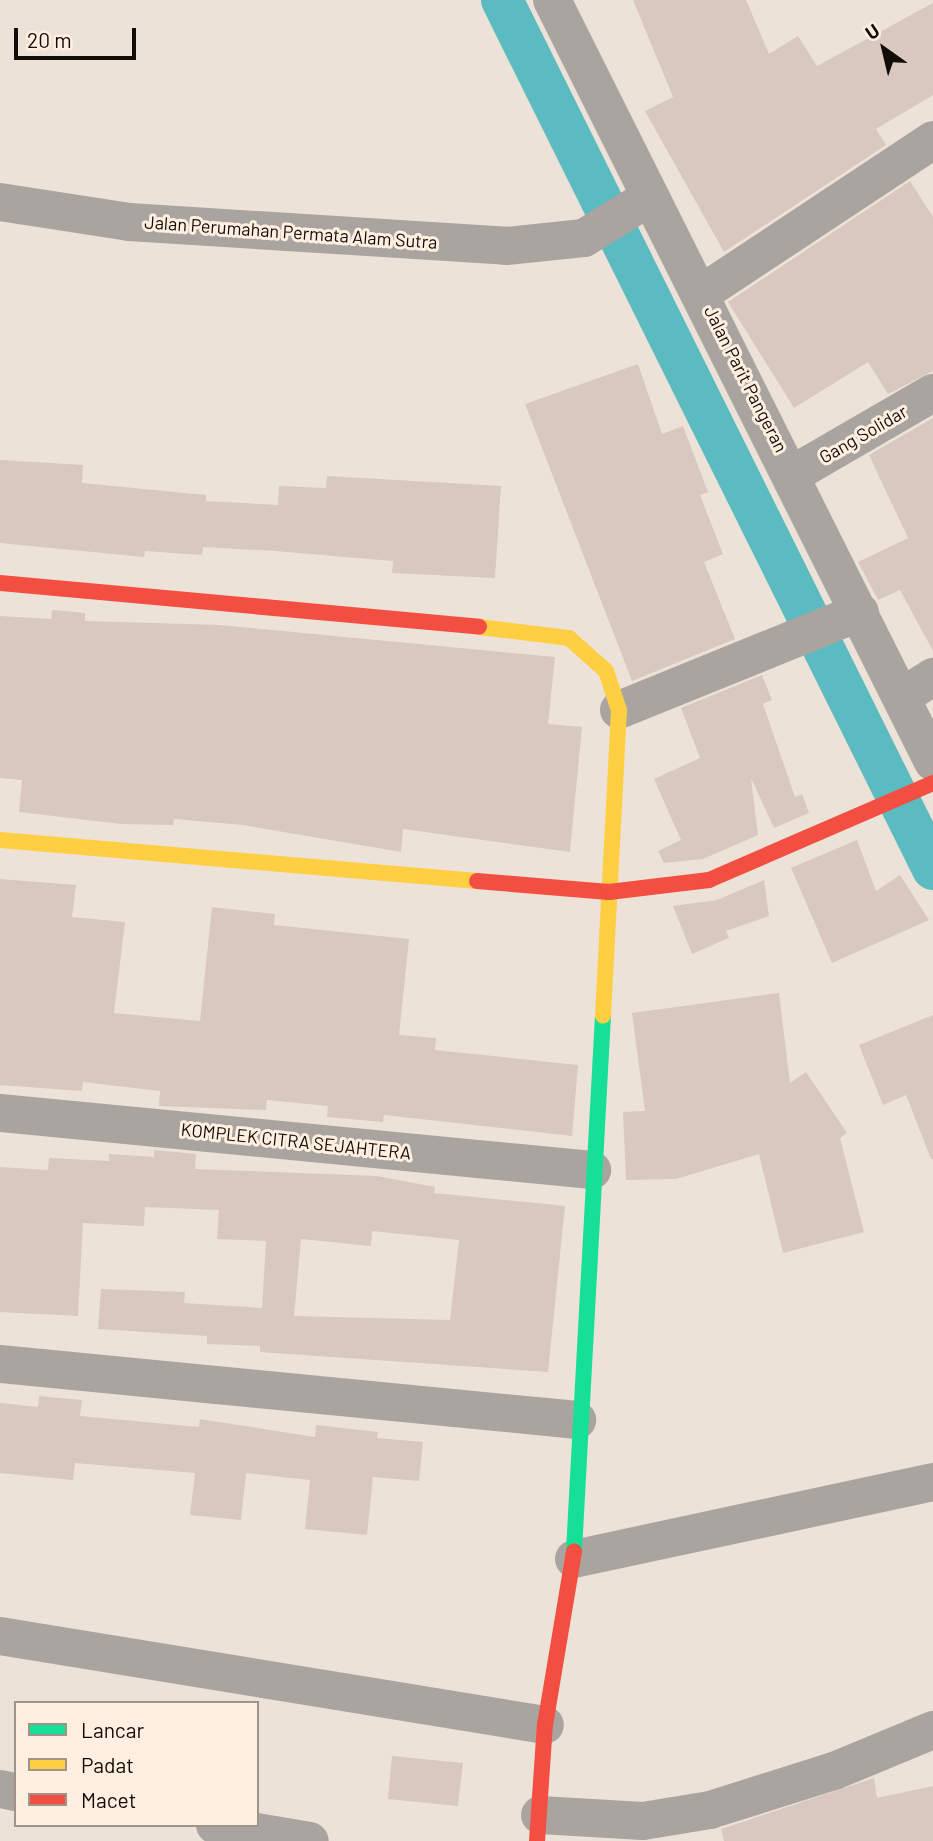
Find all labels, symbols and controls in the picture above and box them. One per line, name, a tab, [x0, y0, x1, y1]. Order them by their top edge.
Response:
scale bar	[18, 14, 140, 58]
north arrow	[849, 14, 919, 84]
text: U	[861, 18, 883, 44]
text: 20 m	[27, 27, 72, 52]
street label: Jalan Perumahan Permata Alam Sutra	[144, 211, 438, 253]
street label: Jalan Parit Pangeran	[700, 302, 792, 456]
street label: Gang Solidar	[815, 400, 911, 468]
street label: KOMPLEK CITRA SEJAHTERA	[180, 1118, 412, 1164]
legend	[14, 1701, 259, 1827]
text: Lancar	[81, 1717, 144, 1742]
text: Padat	[81, 1752, 134, 1777]
text: Macet	[81, 1787, 136, 1812]

